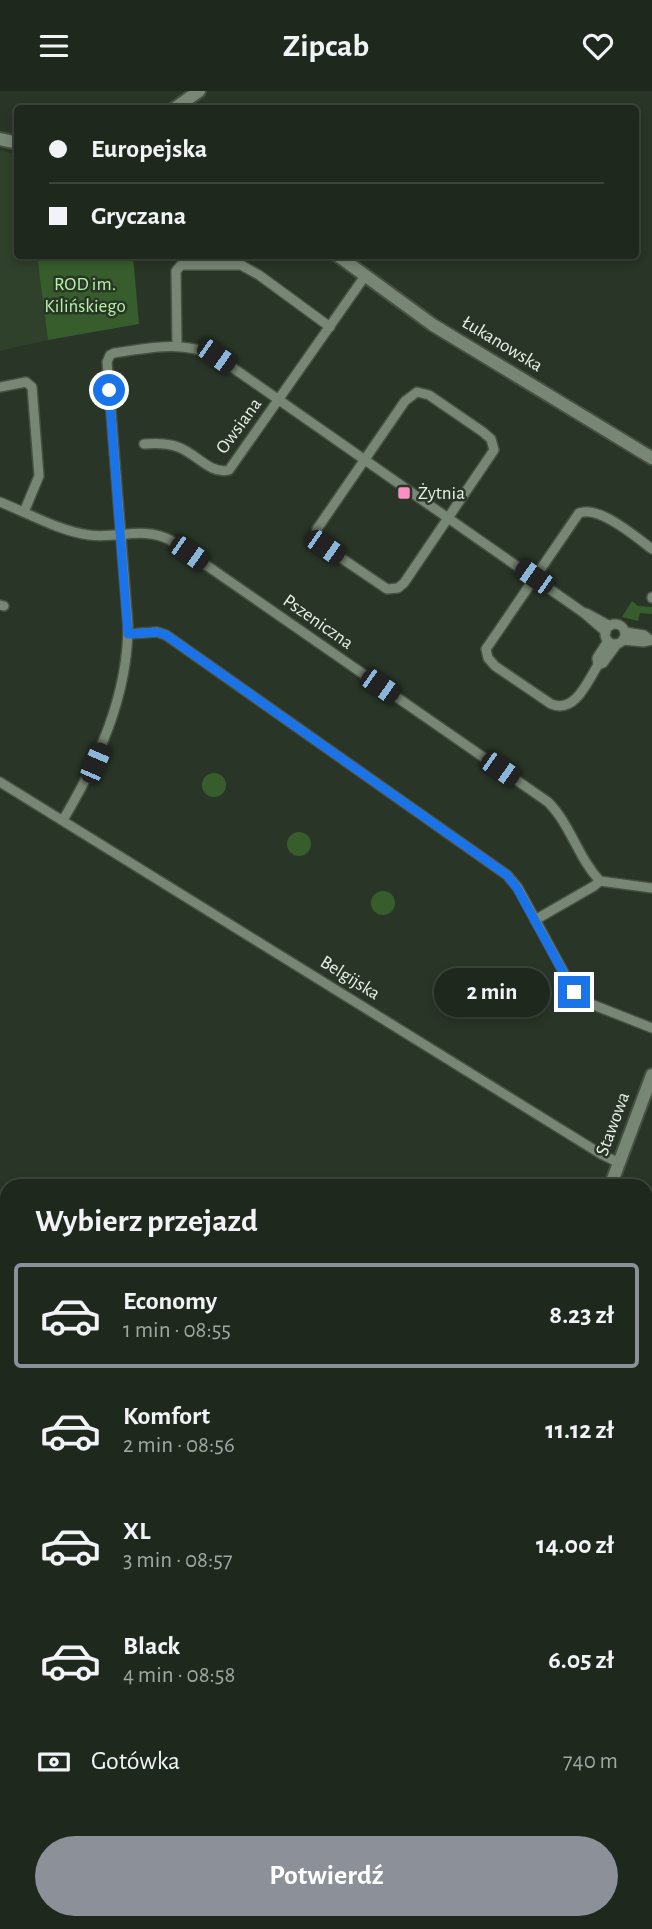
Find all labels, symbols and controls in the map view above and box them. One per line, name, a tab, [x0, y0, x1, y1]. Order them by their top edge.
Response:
icon: menu	[35, 27, 73, 65]
icon: heart	[579, 27, 617, 65]
text: Zipcab	[283, 30, 369, 62]
text: Europejska	[91, 136, 207, 162]
text: Gryczana	[91, 203, 186, 229]
park label: ROD im. Kilińskiego	[44, 275, 126, 316]
street label: Łukanowska	[458, 313, 546, 376]
car	[193, 335, 240, 377]
route start	[93, 374, 125, 406]
street label: Owsiana	[213, 394, 266, 457]
place label: Żytnia	[418, 483, 465, 503]
marker: Żytnia	[396, 485, 412, 501]
car	[302, 526, 349, 568]
car	[166, 532, 213, 574]
car	[511, 556, 558, 598]
street label: Pszeniczna	[279, 591, 357, 653]
car	[357, 665, 404, 707]
car	[78, 740, 113, 786]
car	[477, 748, 524, 790]
street label: Belgijska	[317, 952, 383, 1004]
callout: 2 min	[434, 967, 550, 1017]
route end	[558, 976, 590, 1008]
text: 2 min	[466, 981, 518, 1004]
street label: Stawowa	[593, 1089, 633, 1158]
text: Wybierz przejazd	[35, 1205, 258, 1237]
icon: car	[39, 1284, 102, 1347]
text: Economy	[123, 1288, 217, 1314]
text: 8.23 zł	[549, 1302, 614, 1328]
text: 1 min · 08:55	[123, 1319, 231, 1342]
icon: car	[39, 1399, 102, 1462]
text: Komfort	[123, 1403, 210, 1429]
text: 11.12 zł	[545, 1417, 614, 1443]
text: 2 min · 08:56	[123, 1434, 235, 1457]
icon: car	[39, 1514, 102, 1577]
text: XL	[123, 1518, 150, 1544]
text: 14.00 zł	[536, 1532, 614, 1558]
text: 3 min · 08:57	[123, 1549, 232, 1572]
icon: car	[39, 1629, 102, 1692]
text: Black	[123, 1633, 180, 1659]
text: 6.05 zł	[548, 1647, 614, 1673]
text: 4 min · 08:58	[123, 1664, 235, 1687]
icon: cash	[35, 1743, 73, 1781]
text: Gotówka	[91, 1748, 180, 1774]
text: 740 m	[563, 1750, 618, 1773]
button: Potwierdź	[35, 1836, 618, 1916]

